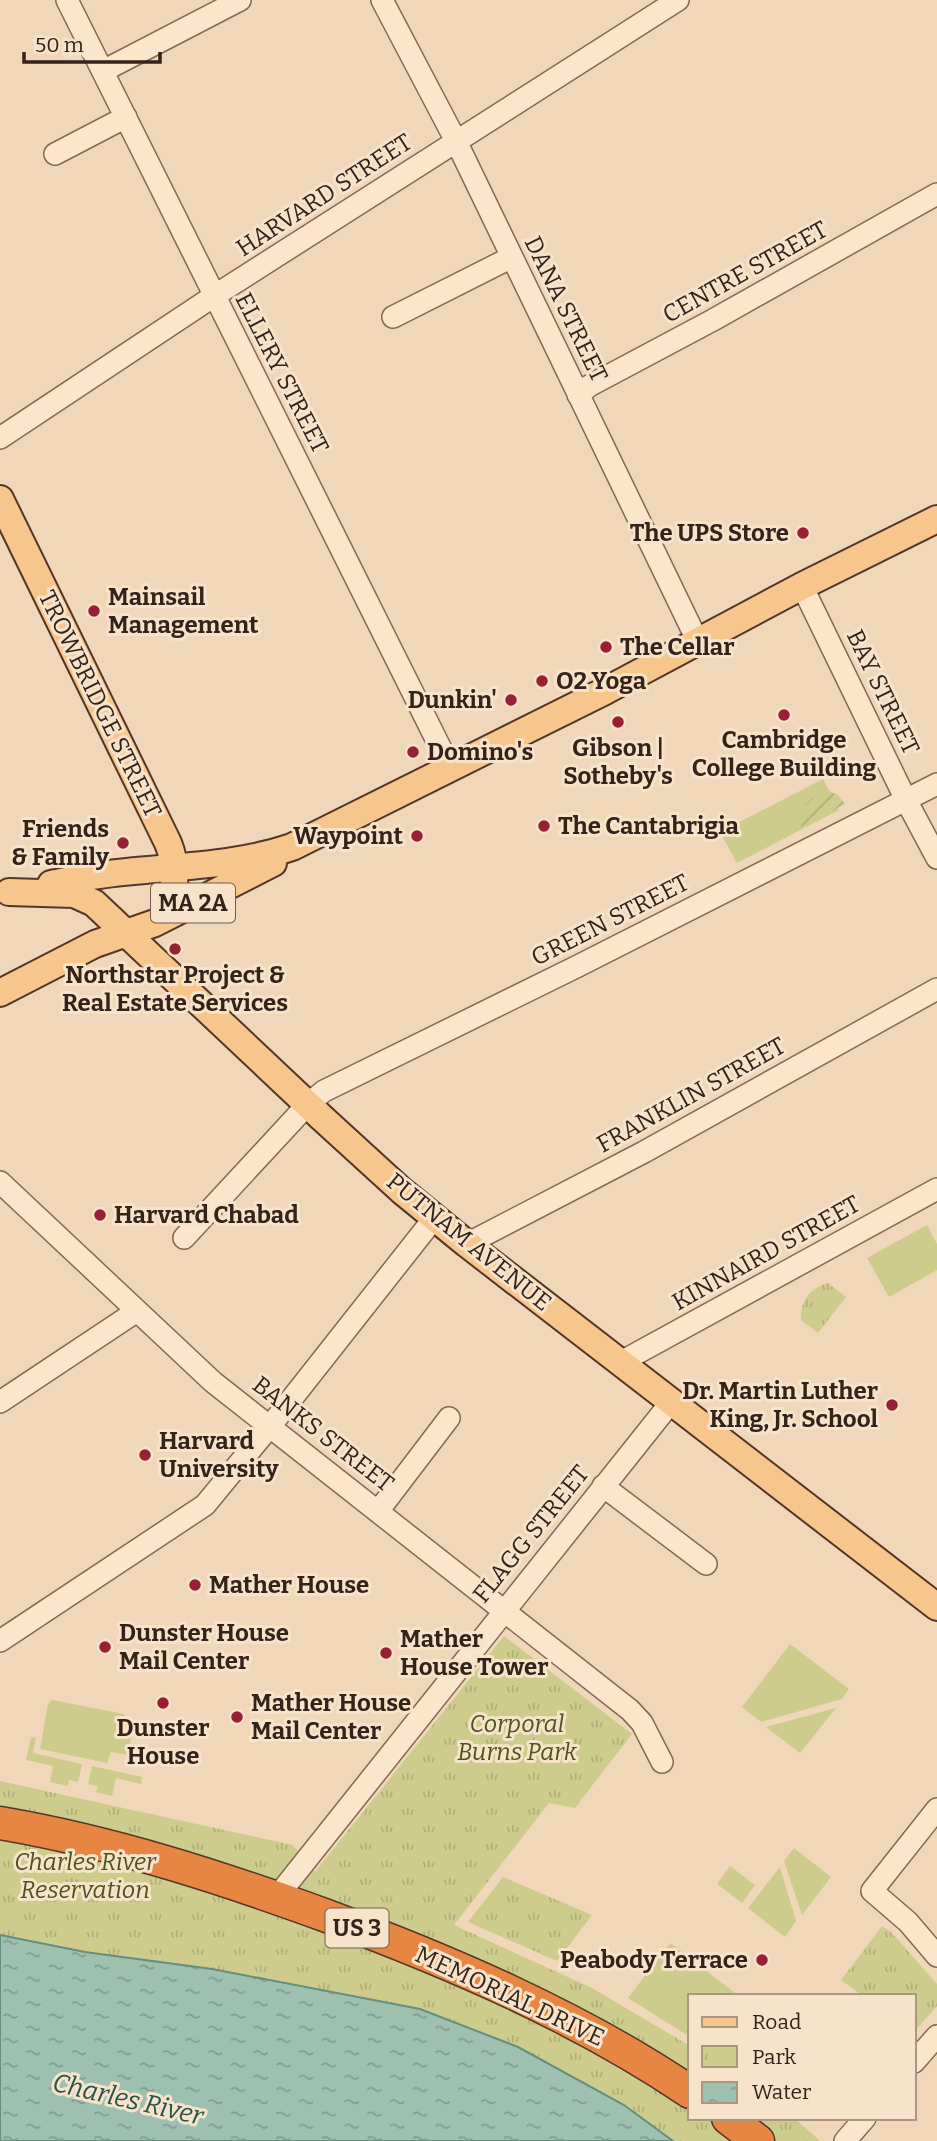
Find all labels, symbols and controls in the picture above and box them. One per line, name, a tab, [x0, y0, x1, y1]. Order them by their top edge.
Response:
scale bar	[24, 21, 161, 65]
text: 50 m	[35, 32, 84, 58]
street label: HARVARD STREET	[231, 128, 417, 262]
street label: CENTRE STREET	[658, 215, 832, 329]
street label: DANA STREET	[519, 232, 613, 386]
street label: ELLERY STREET	[229, 288, 335, 458]
place label: The UPS Store	[630, 519, 789, 547]
marker: The UPS Store	[795, 525, 811, 541]
place label: Mainsail Management	[108, 583, 259, 639]
street label: TROWBRIDGE STREET	[33, 586, 167, 822]
marker: Mainsail Management	[86, 603, 102, 619]
street label: BAY STREET	[841, 625, 925, 759]
place label: The Cellar	[620, 633, 734, 661]
marker: The Cellar	[598, 639, 614, 655]
place label: O2 Yoga	[556, 667, 647, 695]
marker: O2 Yoga	[534, 673, 550, 689]
place label: Dunkin'	[408, 686, 497, 714]
marker: Dunkin'	[503, 692, 519, 708]
marker: Cambridge College Building	[776, 707, 792, 723]
marker: Gibson | Sotheby's	[610, 714, 626, 730]
place label: Cambridge College Building	[692, 726, 876, 782]
place label: Gibson | Sotheby's	[563, 734, 673, 790]
place label: Domino's	[427, 738, 533, 766]
marker: Domino's	[405, 744, 421, 760]
place label: The Cantabrigia	[558, 812, 740, 840]
place label: Friends & Family	[11, 815, 110, 871]
marker: The Cantabrigia	[536, 818, 552, 834]
place label: Waypoint	[293, 822, 404, 850]
marker: Waypoint	[409, 828, 425, 844]
marker: Friends & Family	[115, 835, 131, 851]
street label: GREEN STREET	[527, 868, 693, 972]
road number: MA 2A	[151, 884, 235, 922]
marker: Northstar Project & Real Estate Services	[167, 941, 183, 957]
place label: Northstar Project & Real Estate Services	[62, 961, 288, 1017]
street label: FRANKLIN STREET	[592, 1032, 790, 1158]
street label: PUTNAM AVENUE	[381, 1167, 557, 1317]
street label: KINNAIRD STREET	[667, 1190, 865, 1316]
place label: Harvard Chabad	[114, 1201, 299, 1229]
marker: Harvard Chabad	[92, 1207, 108, 1223]
street label: BANKS STREET	[247, 1370, 399, 1498]
place label: Dr. Martin Luther King, Jr. School	[682, 1377, 879, 1433]
marker: Dr. Martin Luther King, Jr. School	[884, 1397, 900, 1413]
place label: Harvard University	[159, 1427, 279, 1483]
marker: Harvard University	[137, 1447, 153, 1463]
street label: FLAGG STREET	[467, 1460, 595, 1608]
place label: Mather House	[209, 1571, 369, 1599]
marker: Mather House	[187, 1577, 203, 1593]
place label: Dunster House Mail Center	[119, 1619, 289, 1675]
place label: Mather House Tower	[400, 1625, 548, 1681]
marker: Dunster House Mail Center	[97, 1639, 113, 1655]
marker: Mather House Tower	[378, 1645, 394, 1661]
place label: Mather House Mail Center	[251, 1689, 411, 1745]
marker: Dunster House	[155, 1695, 171, 1711]
marker: Mather House Mail Center	[229, 1709, 245, 1725]
park label: Corporal Burns Park	[457, 1710, 578, 1766]
place label: Dunster House	[117, 1714, 209, 1770]
park label: Charles River Reservation	[14, 1848, 157, 1904]
road number: US 3	[326, 1909, 388, 1948]
street label: MEMORIAL DRIVE	[411, 1940, 609, 2052]
place label: Peabody Terrace	[560, 1946, 748, 1974]
marker: Peabody Terrace	[754, 1952, 770, 1968]
legend	[688, 1994, 916, 2120]
text: Road	[752, 2009, 801, 2035]
text: Park	[752, 2044, 796, 2070]
water label: Charles River	[50, 2067, 207, 2132]
text: Water	[752, 2079, 811, 2105]

